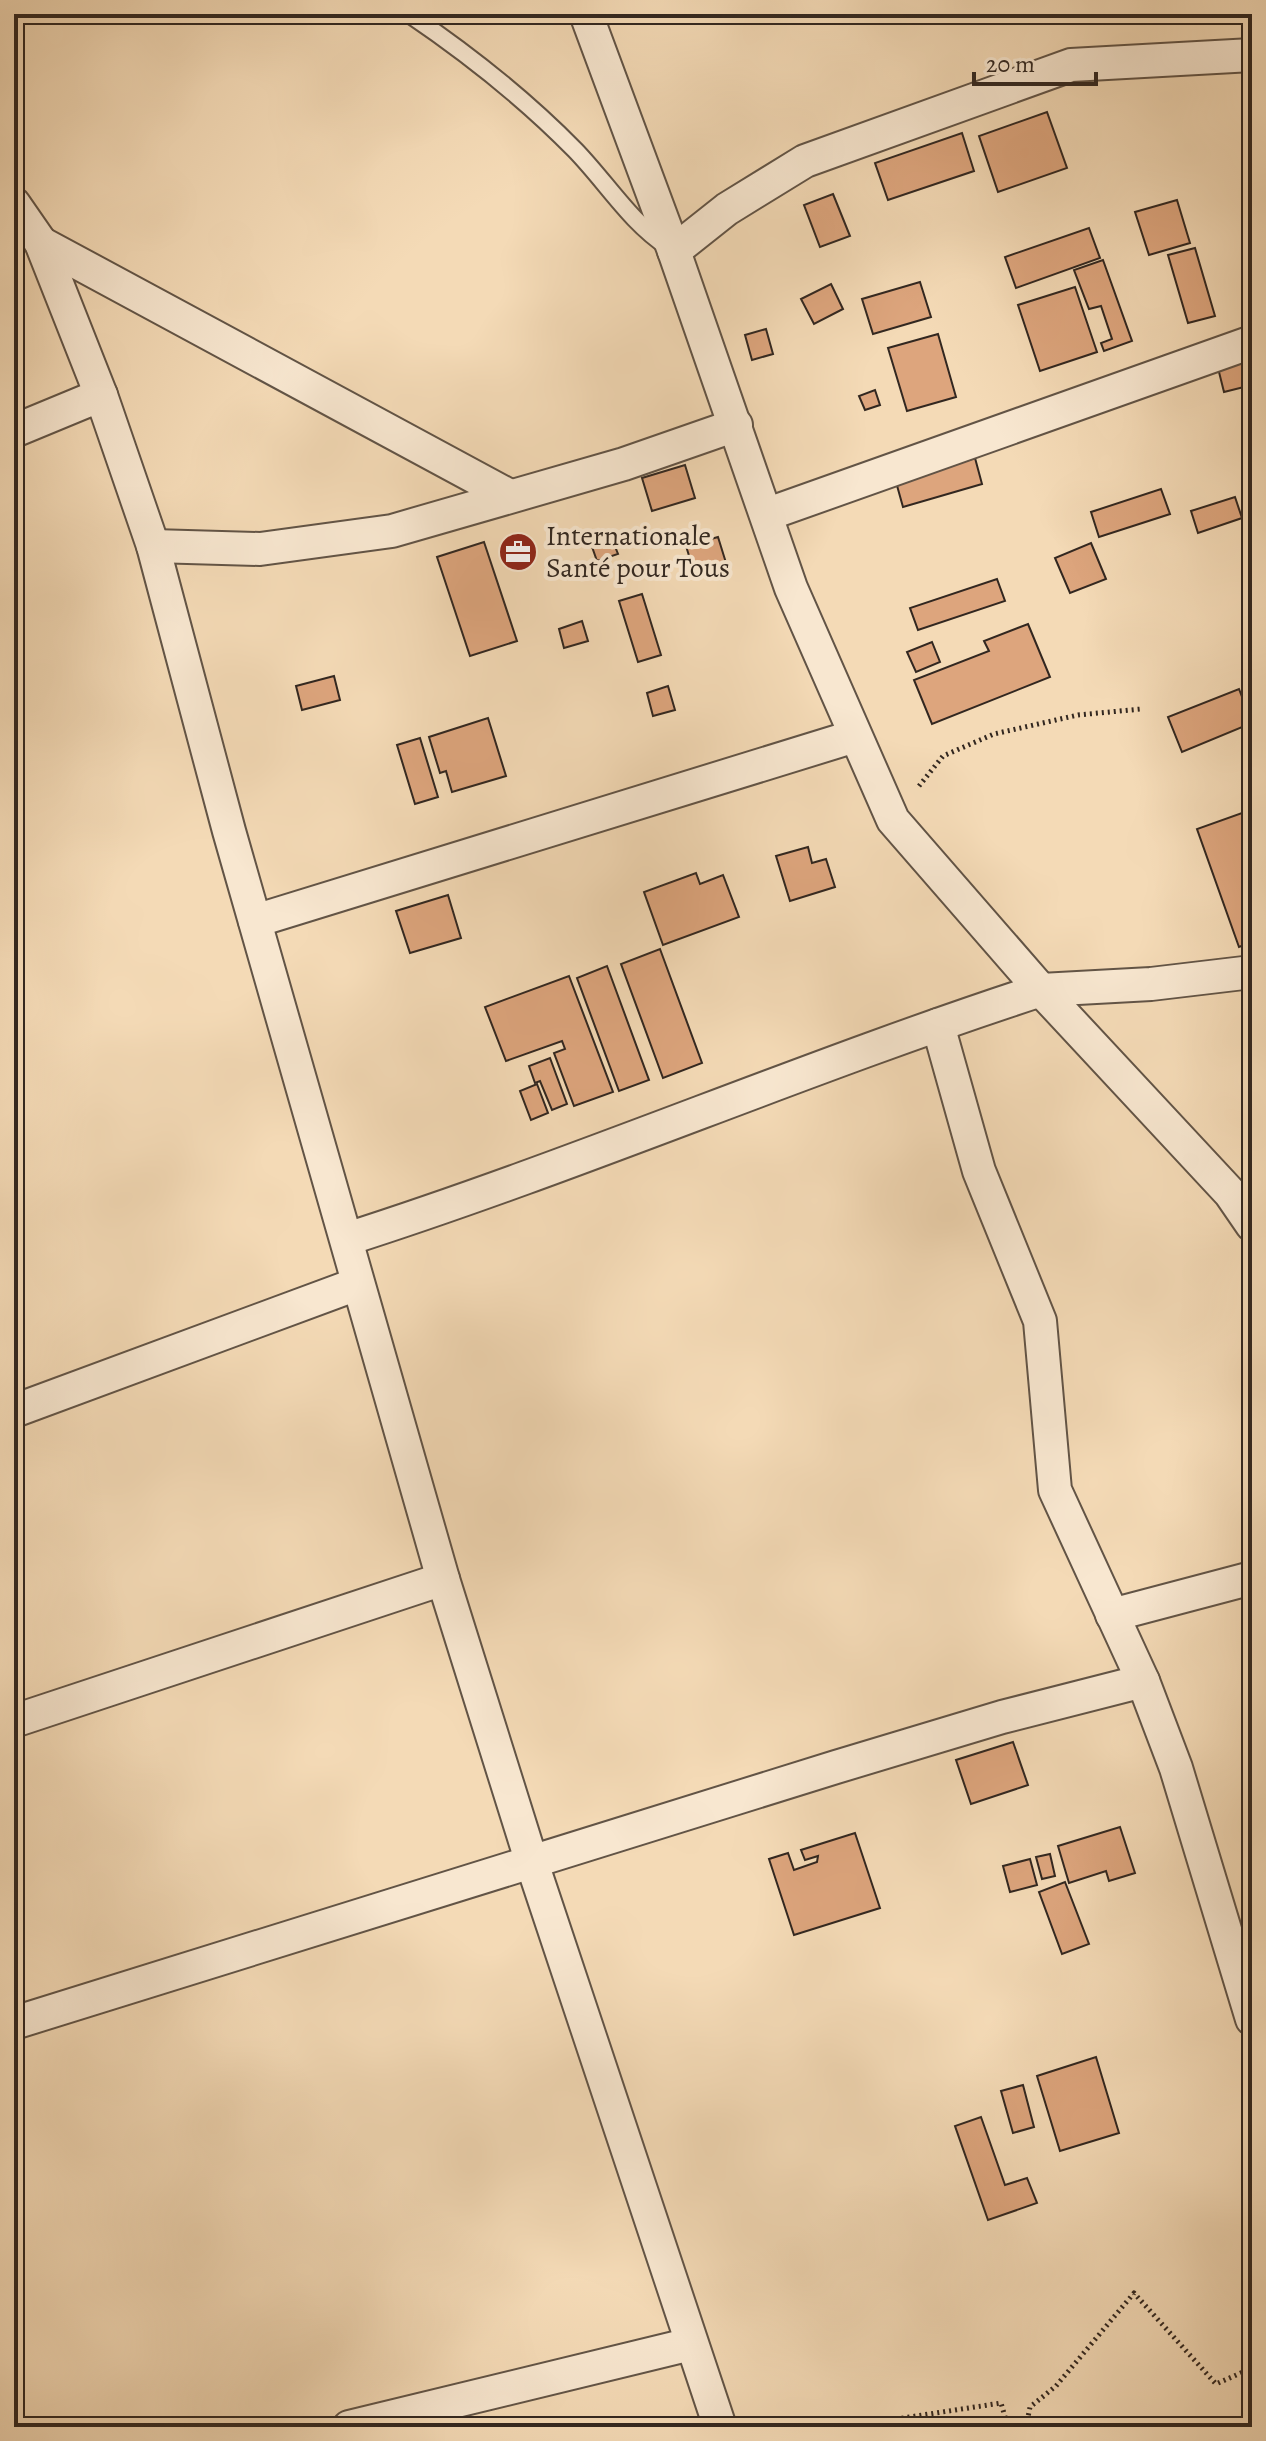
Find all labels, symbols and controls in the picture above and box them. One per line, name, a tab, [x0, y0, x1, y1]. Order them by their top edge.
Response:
scale bar	[974, 36, 1096, 86]
text: 20 m	[986, 48, 1035, 80]
place label: Internationale Santé pour Tous	[546, 517, 730, 587]
office icon: Internationale Santé pour Tous	[497, 531, 539, 573]

